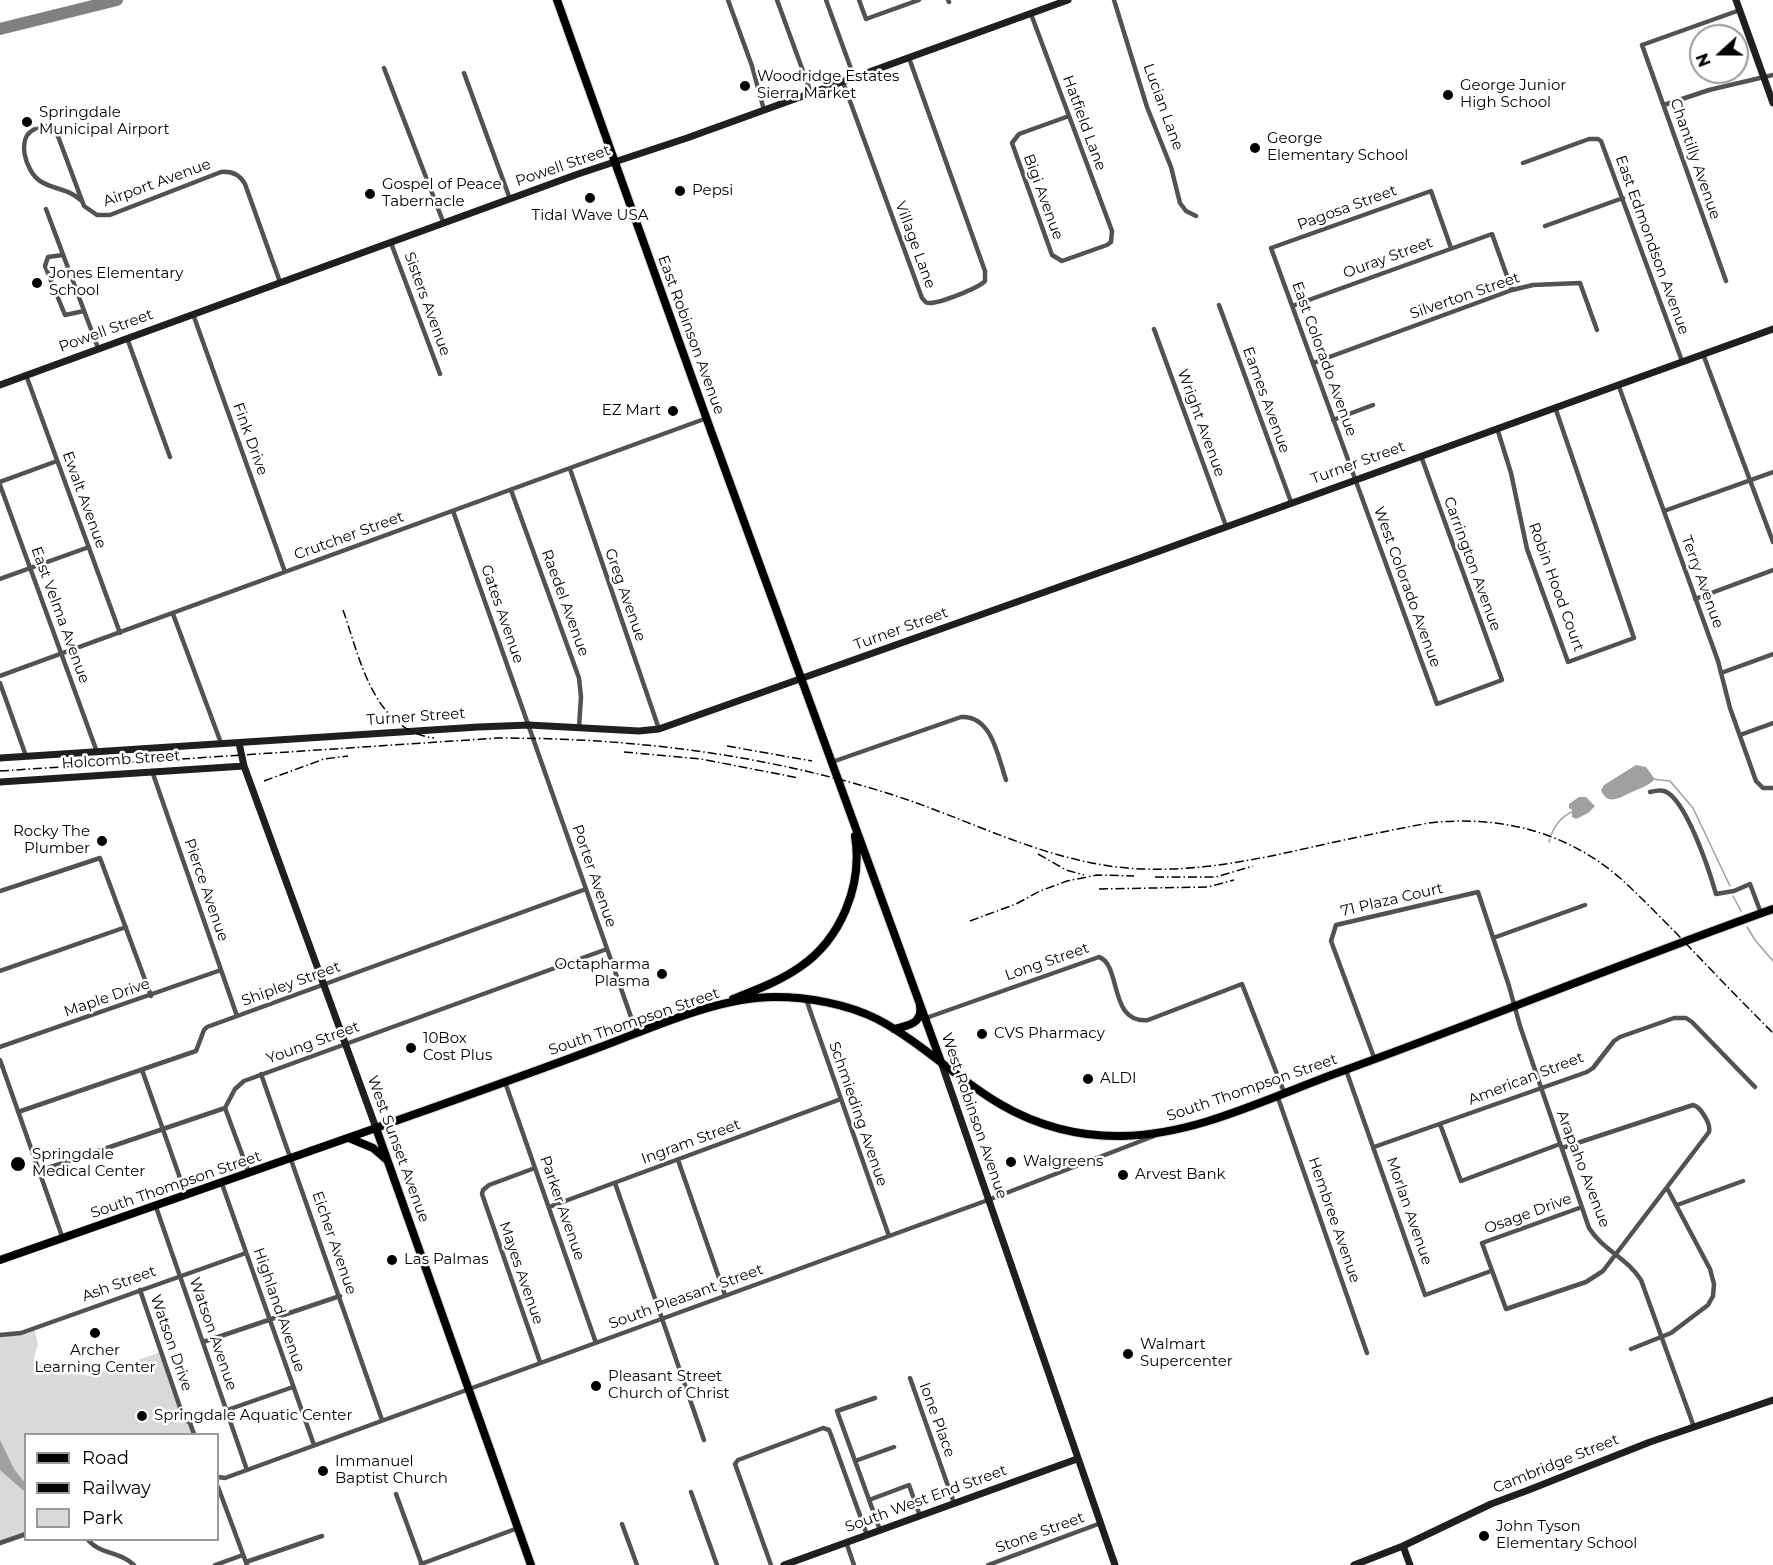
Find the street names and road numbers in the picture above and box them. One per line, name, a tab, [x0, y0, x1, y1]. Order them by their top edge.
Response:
street label: Lucian Lane	[1139, 61, 1187, 153]
street label: Hatfield Lane	[1058, 73, 1110, 173]
street label: Chantilly Avenue	[1666, 96, 1724, 222]
street label: Powell Street	[513, 141, 613, 191]
street label: Bigi Avenue	[1019, 152, 1067, 242]
street label: East Edmondson Avenue	[1611, 153, 1693, 337]
street label: Airport Avenue	[101, 155, 213, 211]
street label: Pagosa Street	[1295, 182, 1399, 234]
street label: Village Lane	[891, 199, 939, 291]
street label: Ouray Street	[1341, 233, 1435, 283]
street label: Sisters Avenue	[400, 250, 454, 358]
street label: East Robinson Avenue	[654, 253, 728, 417]
street label: Silverton Street	[1408, 269, 1522, 323]
street label: East Colorado Avenue	[1288, 279, 1360, 439]
street label: Powell Street	[56, 306, 156, 356]
street label: Eames Avenue	[1238, 344, 1294, 456]
street label: Wright Avenue	[1173, 367, 1229, 479]
street label: Fink Drive	[229, 400, 271, 478]
street label: Turner Street	[1308, 438, 1408, 488]
street label: Ewalt Avenue	[58, 449, 110, 551]
street label: Carrington Avenue	[1439, 494, 1505, 634]
street label: West Colorado Avenue	[1370, 504, 1444, 670]
street label: Crutcher Street	[292, 508, 406, 564]
street label: Robin Hood Court	[1524, 520, 1588, 654]
street label: Terry Avenue	[1677, 533, 1727, 631]
street label: East Velma Avenue	[27, 544, 93, 686]
street label: Greg Avenue	[601, 546, 649, 644]
street label: Raedel Avenue	[537, 547, 593, 659]
street label: Gates Avenue	[477, 562, 527, 666]
street label: Turner Street	[851, 604, 951, 654]
street label: Turner Street	[366, 705, 466, 729]
street label: Holcomb Street	[61, 747, 181, 773]
street label: Porter Avenue	[568, 822, 620, 930]
street label: Pierce Avenue	[180, 836, 232, 944]
street label: 71 Plaza Court	[1339, 879, 1445, 921]
street label: Long Street	[1003, 939, 1091, 985]
street label: Shipley Street	[239, 958, 343, 1010]
street label: Maple Drive	[62, 975, 152, 1021]
street label: South Thompson Street	[546, 984, 722, 1060]
street label: Young Street	[264, 1018, 362, 1068]
street label: West Robinson Avenue	[937, 1031, 1011, 1201]
street label: Schmieding Avenue	[825, 1039, 891, 1189]
street label: American Street	[1466, 1049, 1586, 1109]
street label: South Thompson Street	[1164, 1050, 1340, 1126]
street label: West Sunset Avenue	[363, 1073, 433, 1225]
street label: Arapaho Avenue	[1552, 1108, 1614, 1230]
street label: Ingram Street	[639, 1116, 743, 1168]
street label: South Thompson Street	[88, 1147, 264, 1223]
street label: Parker Avenue	[536, 1153, 588, 1263]
street label: Hembree Avenue	[1304, 1155, 1364, 1285]
street label: Morlan Avenue	[1382, 1155, 1436, 1267]
street label: Eicher Avenue	[308, 1189, 360, 1297]
street label: Osage Drive	[1482, 1190, 1574, 1238]
street label: Mayes Avenue	[495, 1219, 547, 1327]
street label: Highland Avenue	[249, 1245, 309, 1375]
street label: South Pleasant Street	[606, 1261, 766, 1333]
street label: Ash Street	[80, 1262, 158, 1306]
street label: Watson Avenue	[185, 1275, 241, 1393]
street label: Watson Drive	[146, 1292, 196, 1394]
street label: Ione Place	[915, 1380, 959, 1460]
street label: Cambridge Street	[1490, 1431, 1622, 1497]
street label: South West End Street	[843, 1461, 1009, 1537]
street label: Stone Street	[993, 1509, 1087, 1557]

